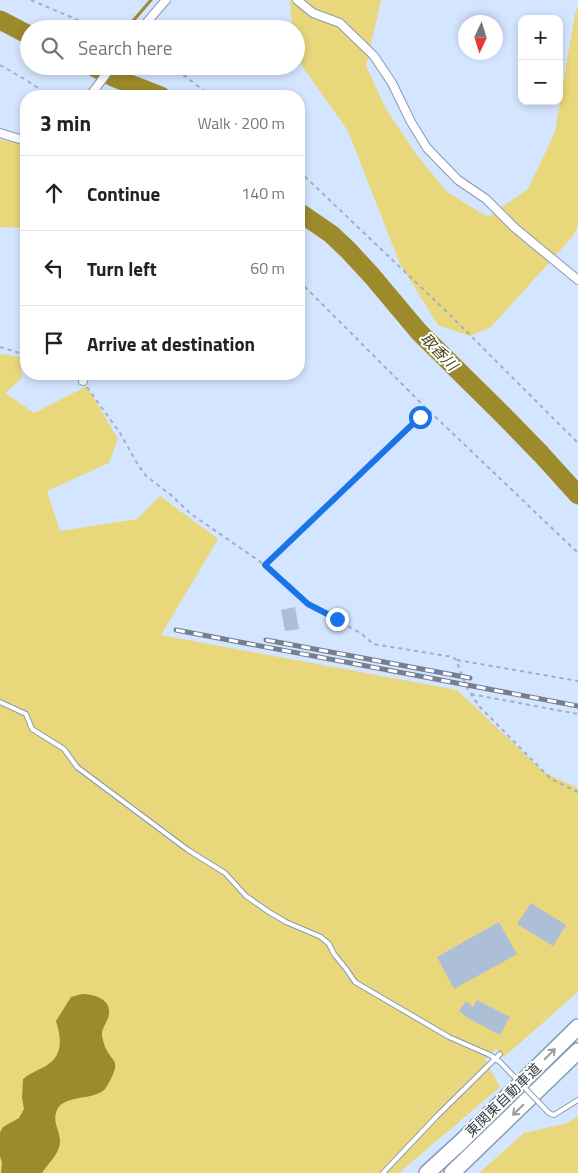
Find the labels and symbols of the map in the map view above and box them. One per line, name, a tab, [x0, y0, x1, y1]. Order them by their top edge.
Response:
north arrow	[458, 15, 503, 60]
water label: 取香川	[415, 327, 465, 377]
route start	[409, 406, 432, 429]
route end	[326, 608, 349, 631]
one-way arrow	[544, 1048, 556, 1060]
street label: 東関東自動車道	[460, 1058, 545, 1141]
one-way arrow	[512, 1104, 524, 1116]

